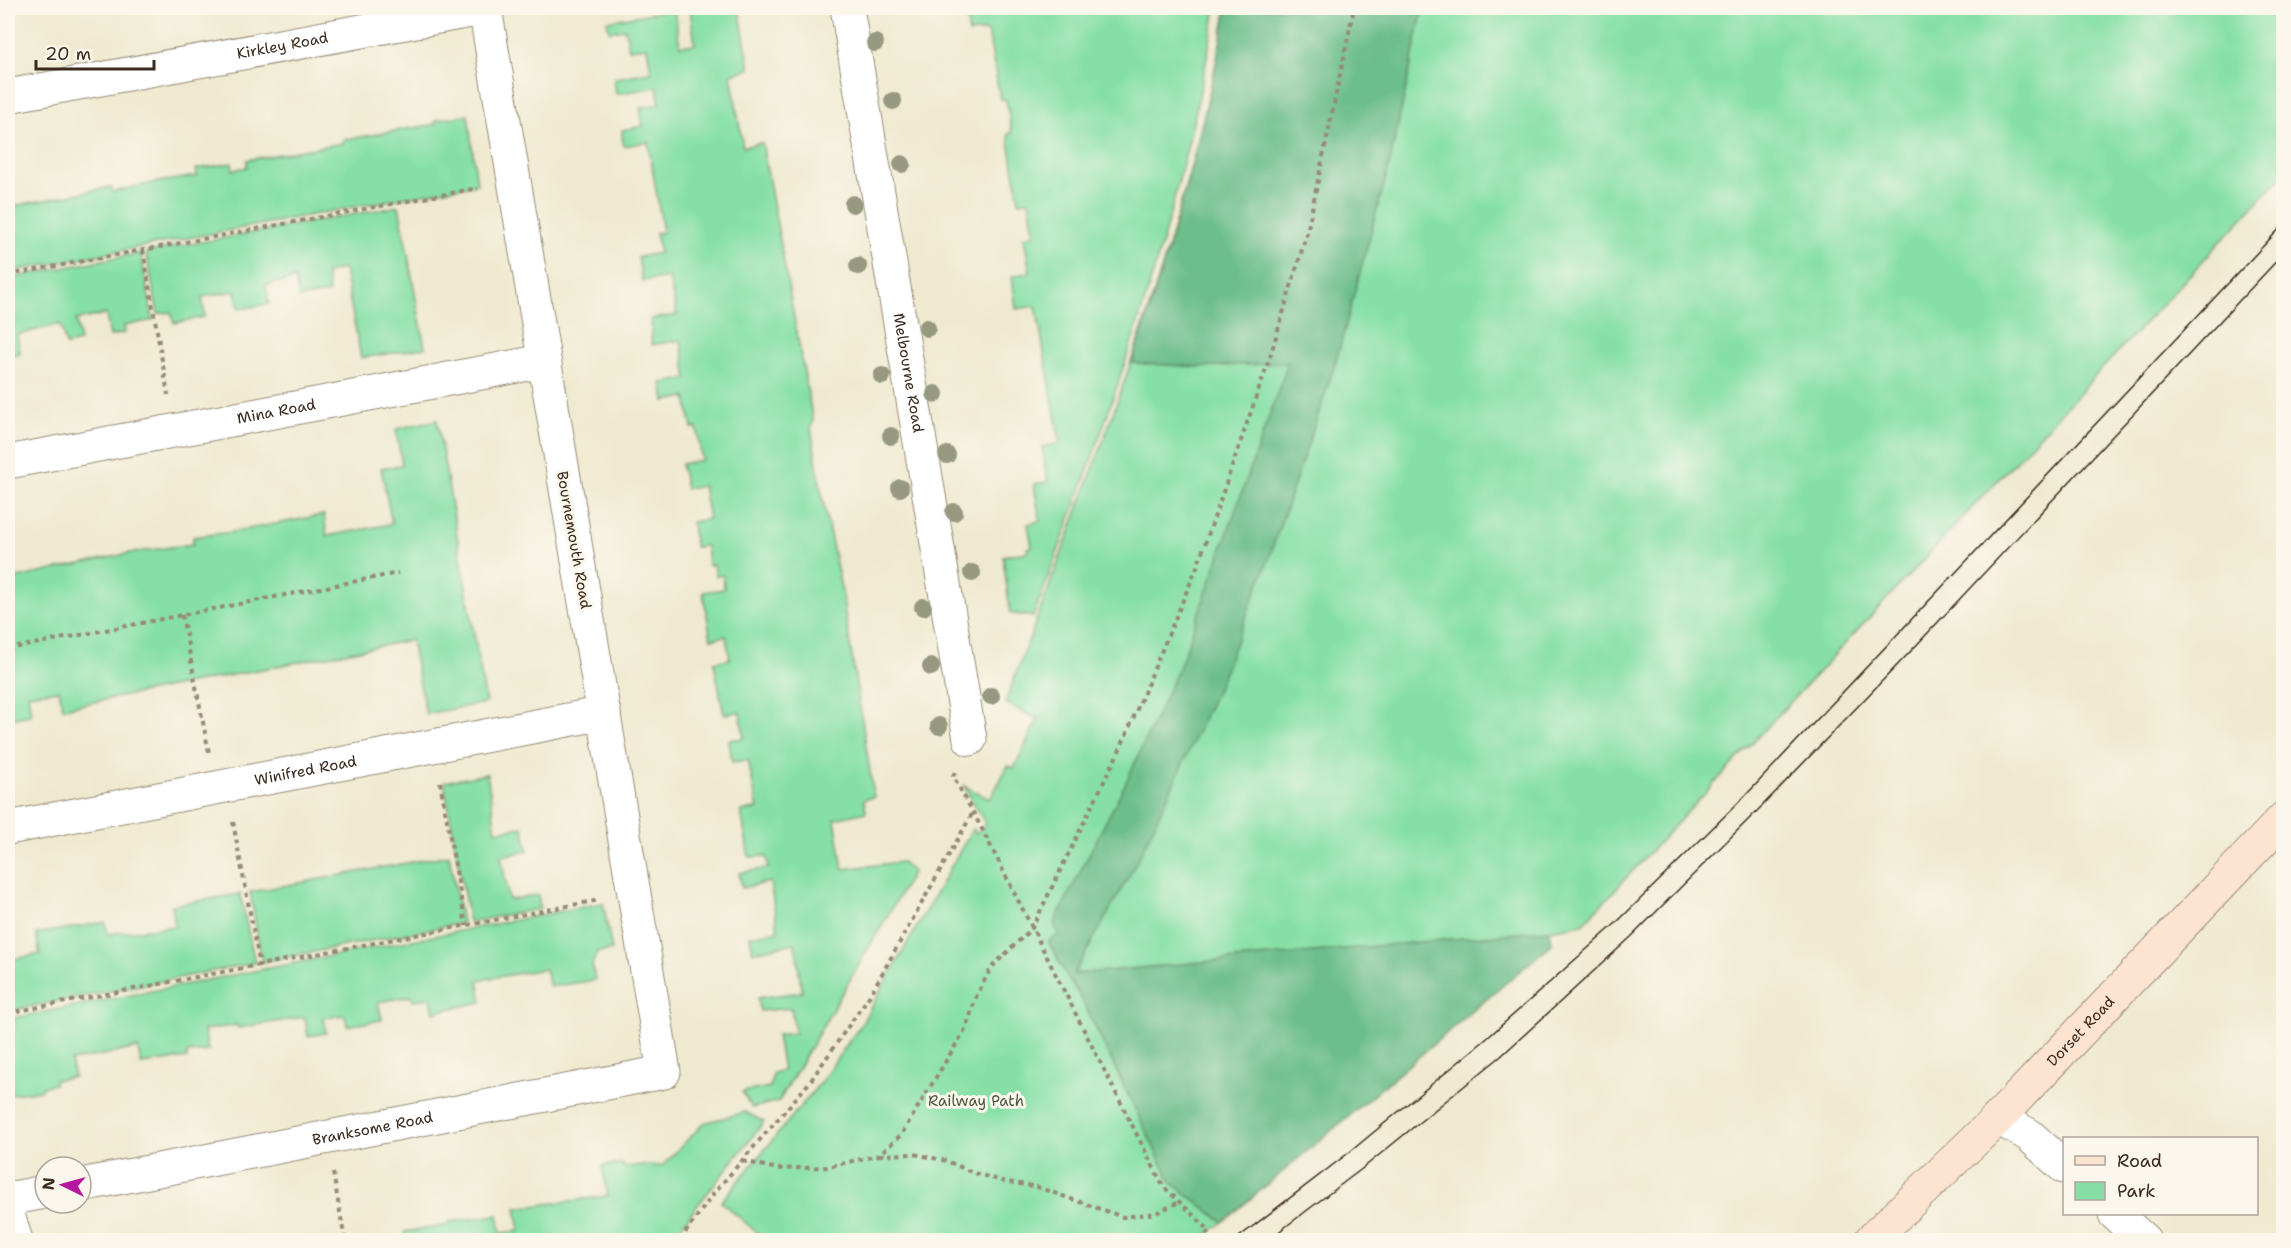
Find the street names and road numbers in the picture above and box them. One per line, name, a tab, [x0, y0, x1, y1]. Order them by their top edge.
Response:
street label: Kirkley Road	[235, 27, 330, 64]
street label: Melbourne Road	[889, 312, 928, 435]
street label: Mina Road	[235, 394, 318, 429]
street label: Bournemouth Road	[552, 470, 596, 611]
street label: Winifred Road	[253, 751, 359, 790]
street label: Dorset Road	[2042, 991, 2119, 1071]
street label: Branksome Road	[311, 1107, 435, 1150]

